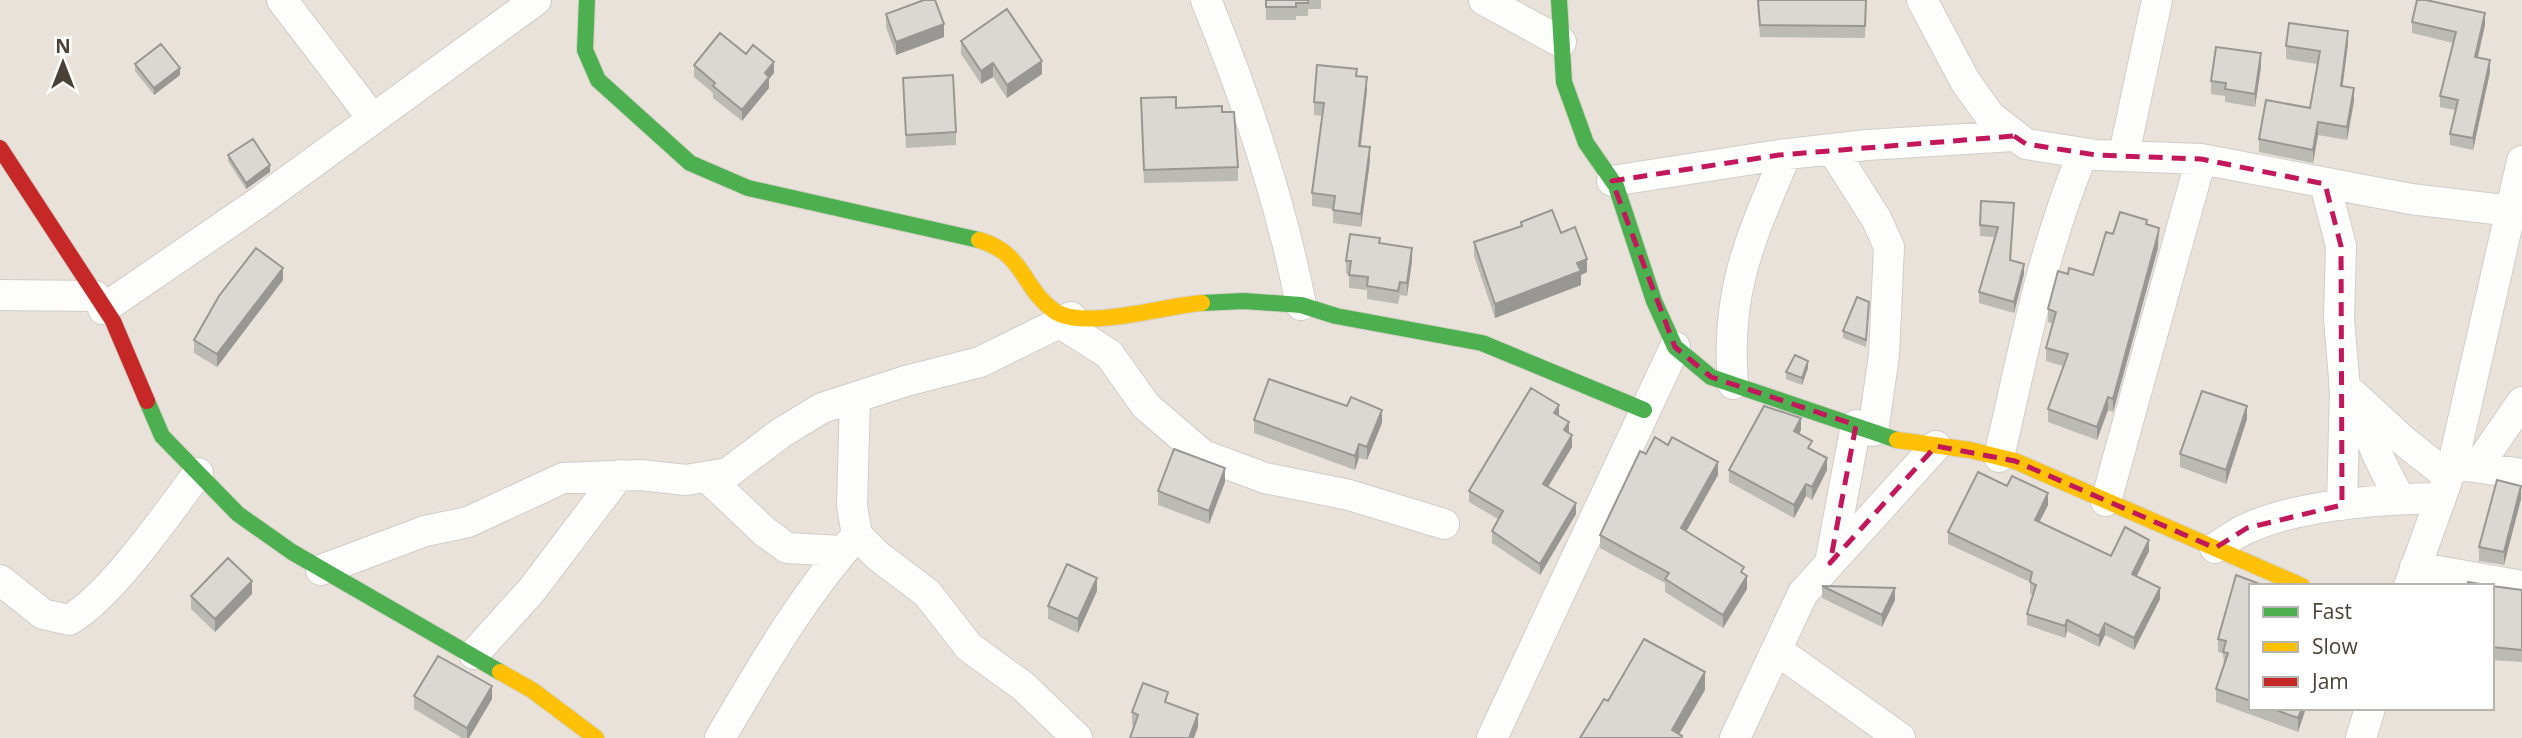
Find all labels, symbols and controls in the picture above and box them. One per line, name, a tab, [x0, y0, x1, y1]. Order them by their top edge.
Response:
north arrow	[28, 28, 98, 98]
text: N	[55, 33, 71, 59]
legend	[2249, 584, 2494, 710]
text: Fast	[2312, 597, 2352, 625]
text: Slow	[2312, 632, 2358, 660]
text: Jam	[2310, 667, 2349, 695]

